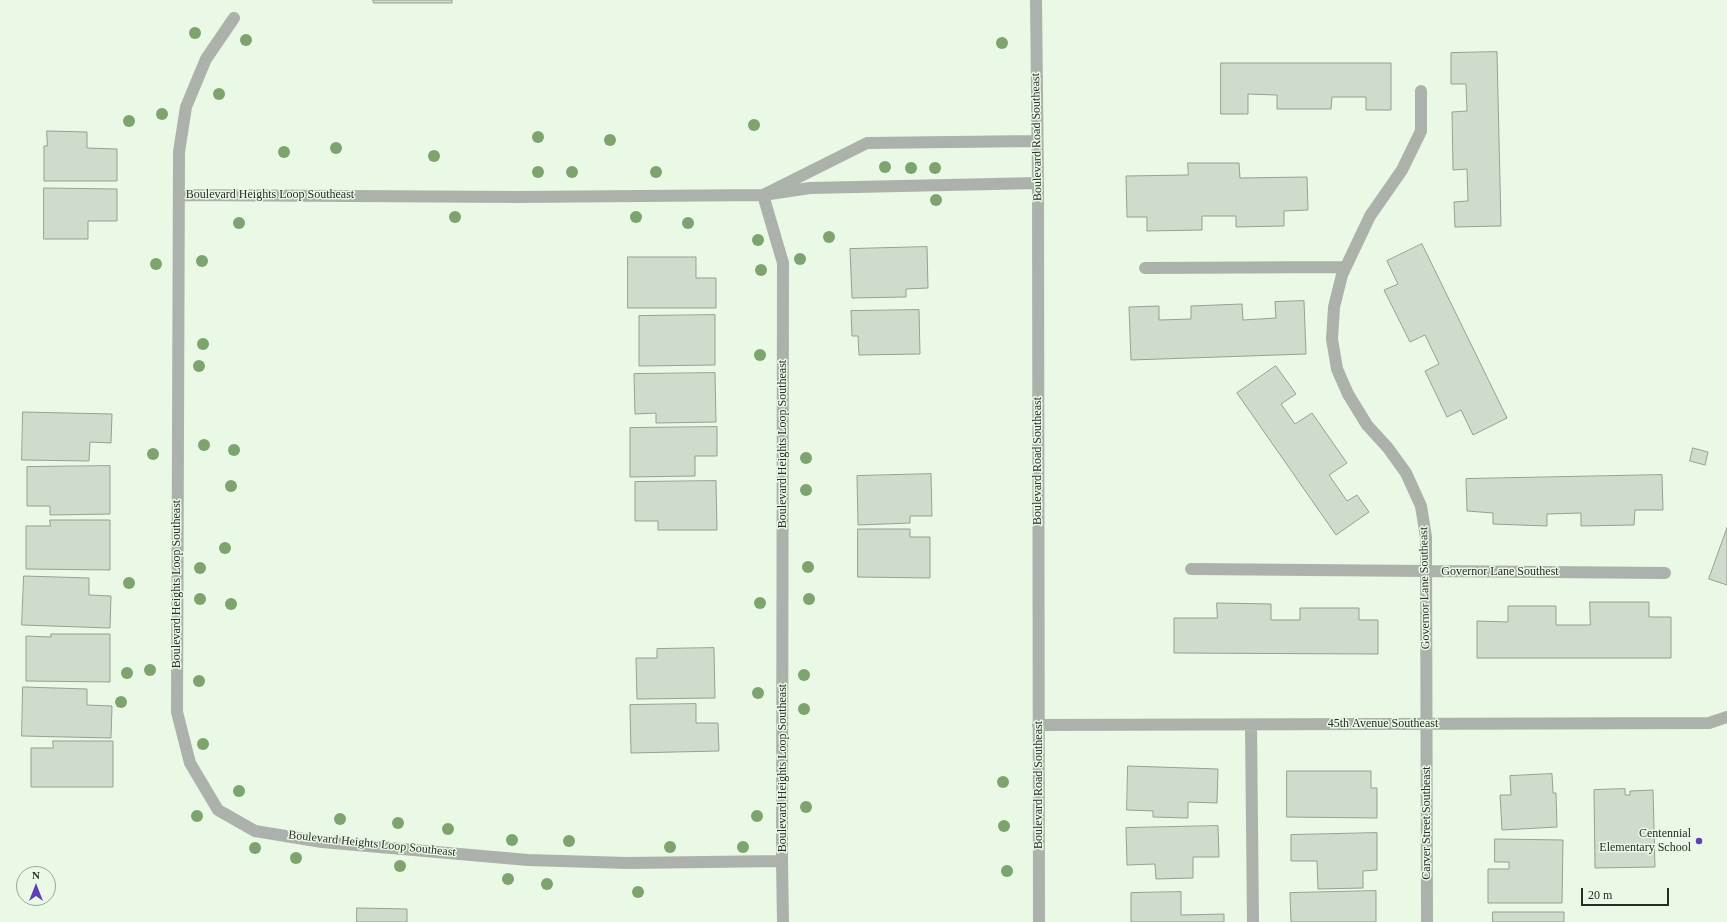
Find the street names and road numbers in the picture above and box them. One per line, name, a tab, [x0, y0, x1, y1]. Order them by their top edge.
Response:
street label: Boulevard Road Southeast	[1029, 73, 1045, 201]
street label: Boulevard Heights Loop Southeast	[186, 188, 354, 202]
street label: Boulevard Heights Loop Southeast	[776, 360, 790, 528]
street label: Boulevard Road Southeast	[1031, 397, 1045, 525]
street label: Boulevard Heights Loop Southeast	[170, 500, 184, 668]
street label: Governor Lane Southeast	[1417, 527, 1433, 649]
street label: Governor Lane Southest	[1441, 565, 1559, 579]
street label: Boulevard Heights Loop Southeast	[776, 684, 790, 852]
street label: 45th Avenue Southeast	[1328, 717, 1438, 731]
street label: Boulevard Road Southeast	[1032, 721, 1046, 849]
street label: Carver Street Southeast	[1420, 766, 1434, 880]
street label: Boulevard Heights Loop Southeast	[288, 828, 456, 860]

